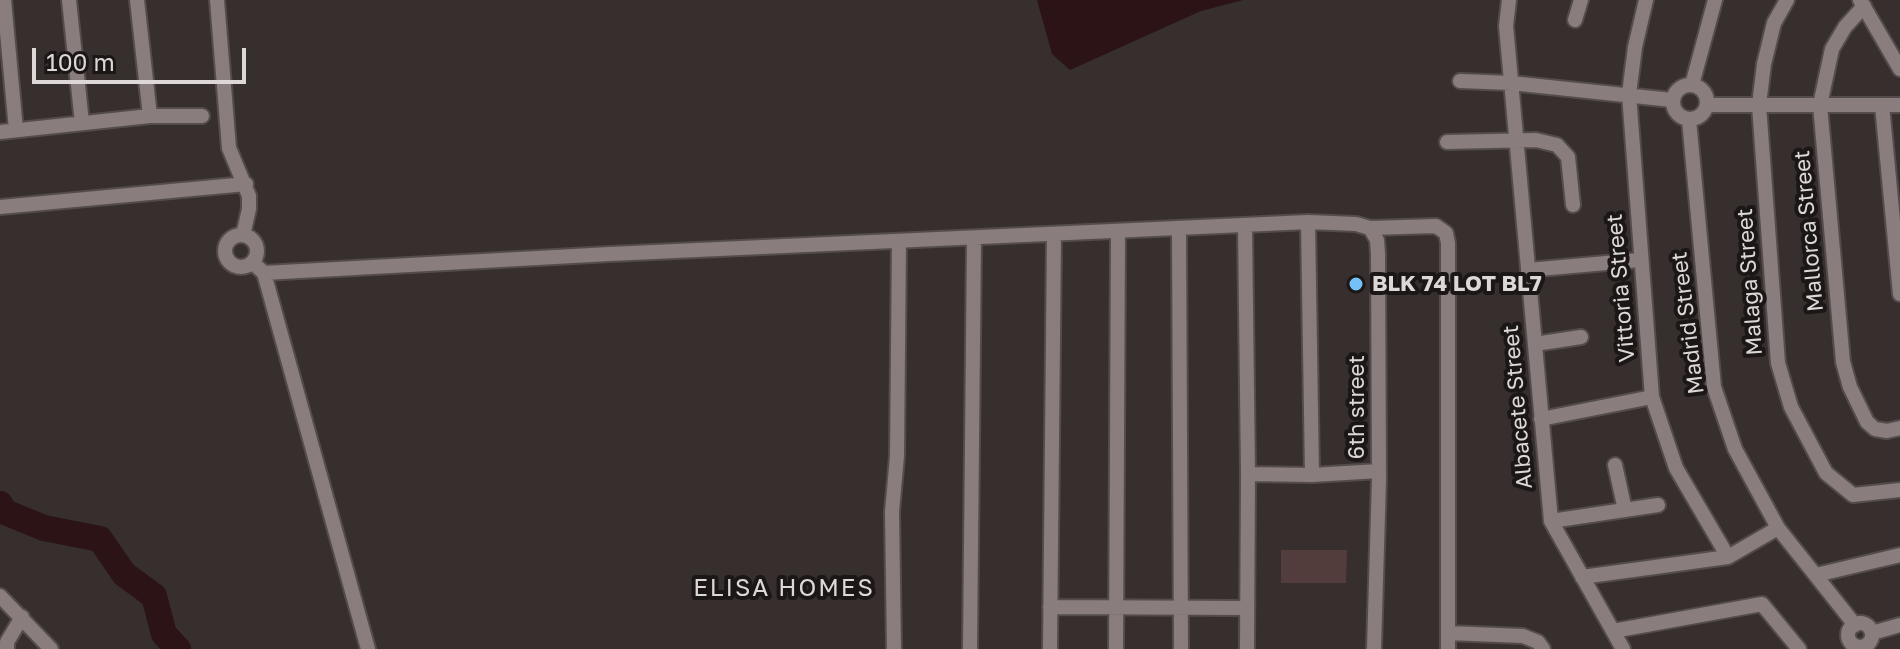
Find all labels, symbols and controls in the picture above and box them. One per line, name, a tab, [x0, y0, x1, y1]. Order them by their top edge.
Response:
scale bar	[36, 32, 250, 82]
text: 100 m	[46, 47, 115, 76]
street label: Mallorca Street	[1789, 149, 1829, 313]
street label: Malaga Street	[1732, 208, 1768, 356]
street label: Vittoria Street	[1601, 213, 1641, 363]
street label: Madrid Street	[1666, 250, 1710, 396]
place label: BLK 74 LOT BL7	[1372, 271, 1542, 297]
marker: BLK 74 LOT BL7	[1347, 275, 1365, 293]
street label: Albacete Street	[1498, 324, 1538, 490]
street label: 6th street	[1344, 355, 1370, 459]
district label: ELISA HOMES	[693, 574, 875, 602]

